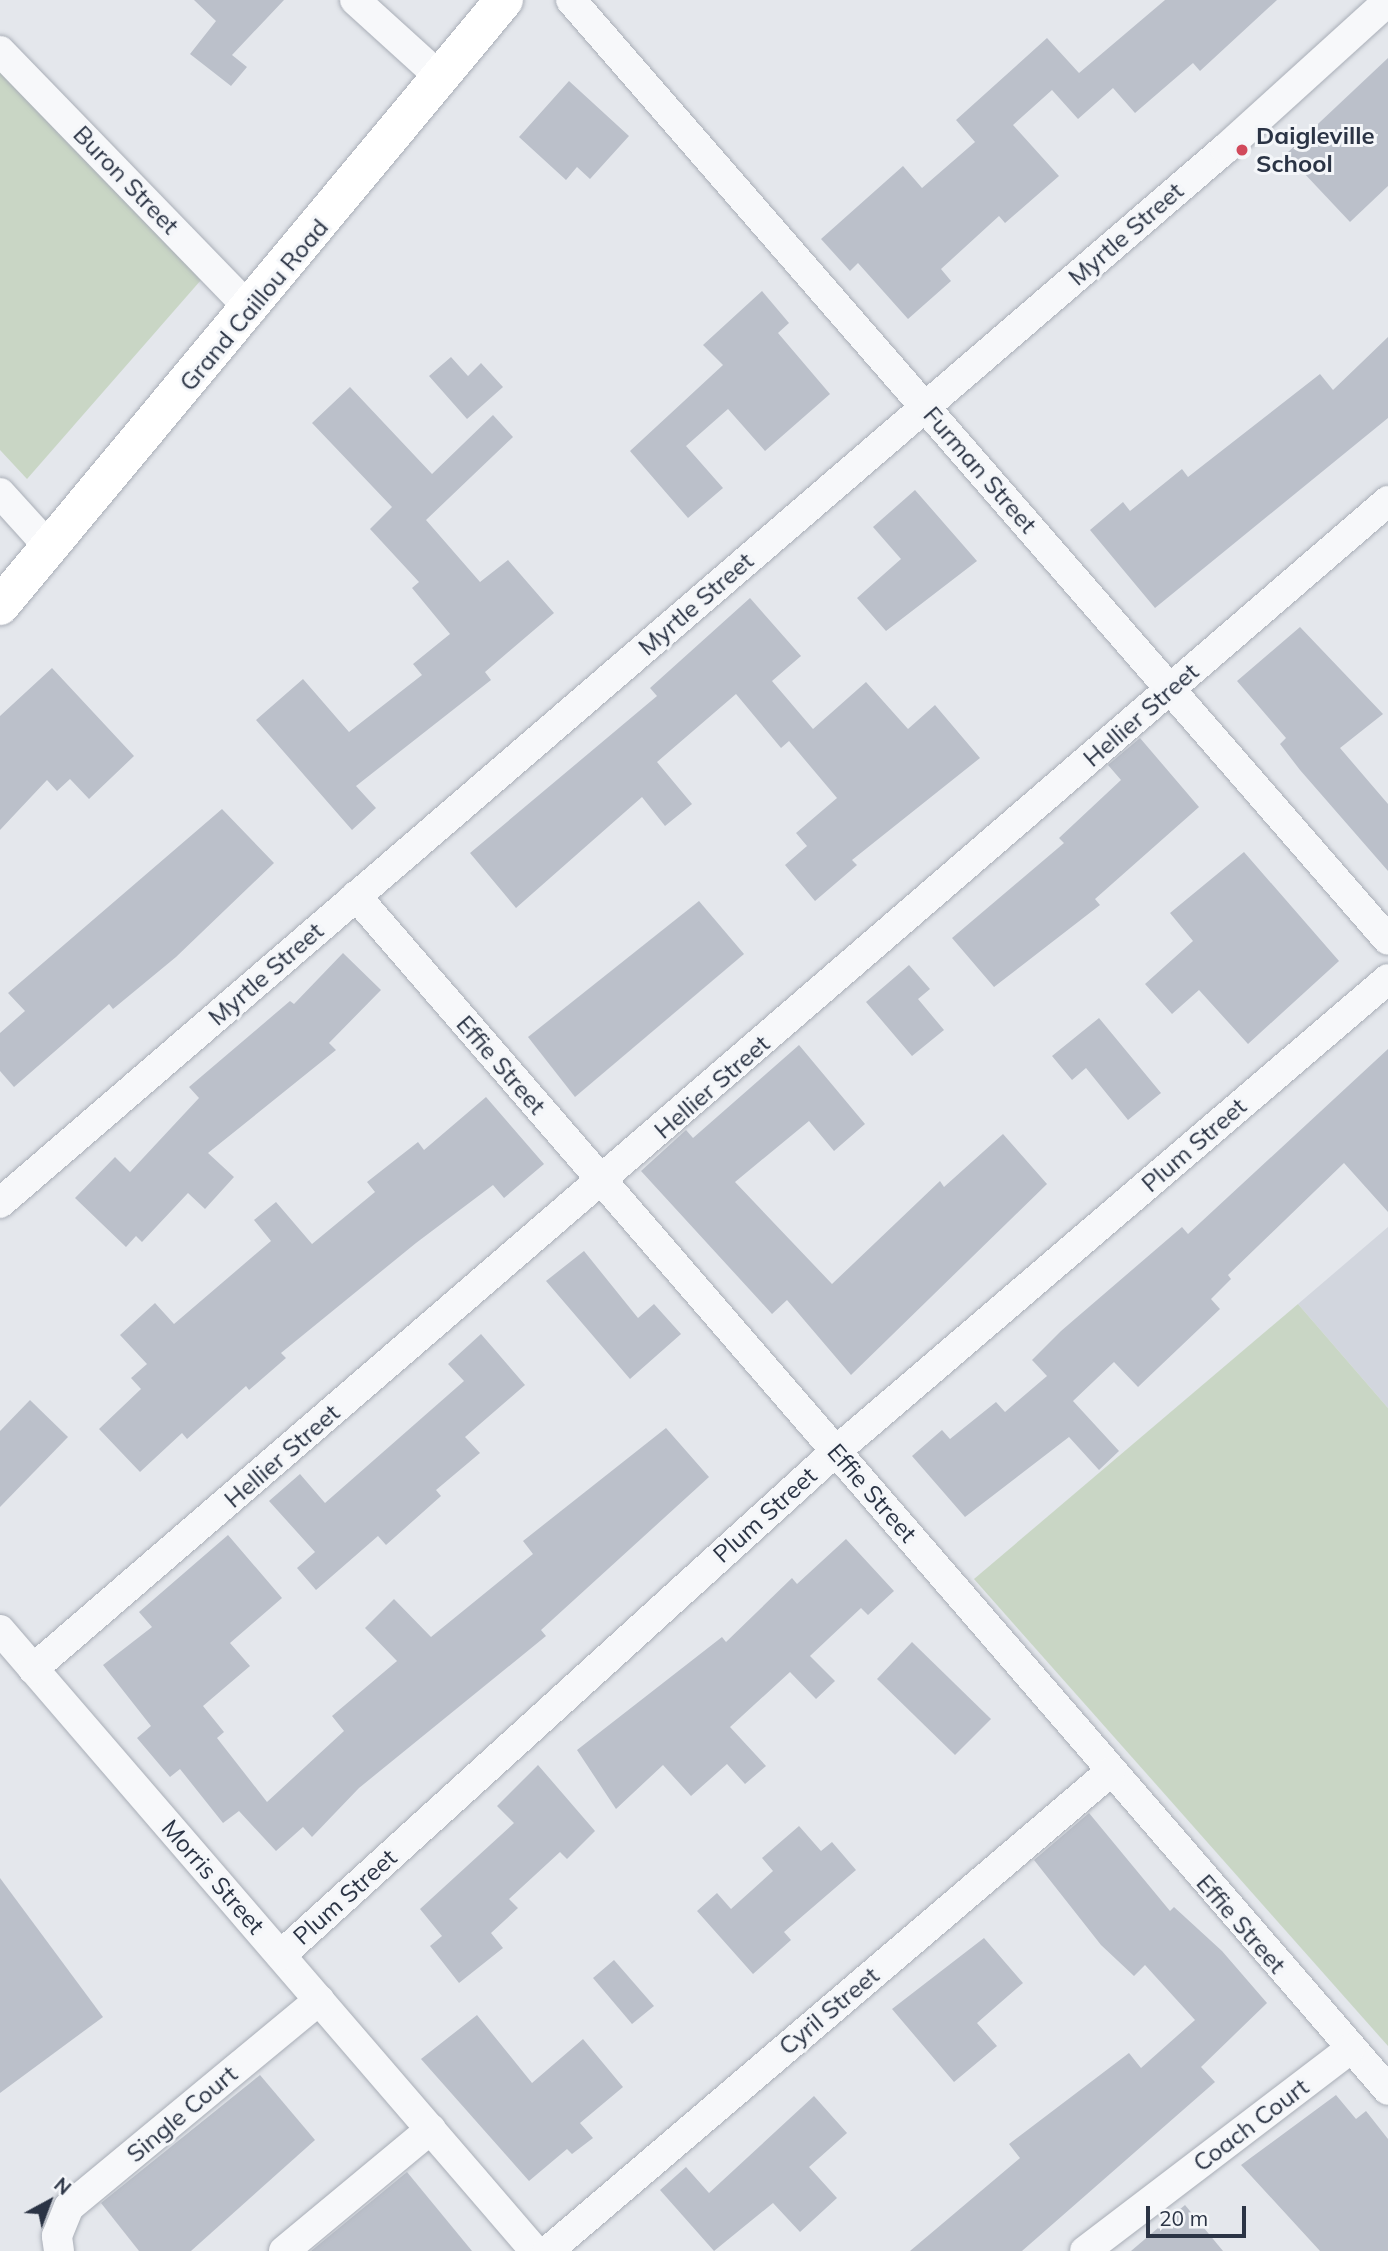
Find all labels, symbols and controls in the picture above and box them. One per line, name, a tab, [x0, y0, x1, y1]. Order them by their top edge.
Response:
street label: Buron Street	[67, 120, 185, 240]
place label: Daigleville School	[1256, 122, 1375, 178]
marker: Daigleville School	[1234, 142, 1250, 158]
street label: Myrtle Street	[1063, 176, 1189, 292]
street label: Grand Caillou Road	[174, 213, 334, 397]
street label: Furman Street	[917, 401, 1043, 539]
street label: Myrtle Street	[633, 546, 759, 662]
street label: Hellier Street	[1078, 657, 1204, 773]
street label: Myrtle Street	[203, 916, 329, 1032]
street label: Effie Street	[450, 1010, 552, 1120]
street label: Hellier Street	[649, 1029, 775, 1145]
street label: Plum Street	[1136, 1092, 1252, 1198]
street label: Hellier Street	[219, 1398, 345, 1514]
street label: Effie Street	[821, 1438, 923, 1548]
street label: Plum Street	[707, 1461, 823, 1569]
street label: Morris Street	[156, 1814, 270, 1940]
street label: Plum Street	[287, 1843, 403, 1951]
street label: Effie Street	[1190, 1869, 1292, 1979]
street label: Cyril Street	[773, 1961, 885, 2061]
street label: Single Court	[121, 2060, 243, 2168]
street label: Coach Court	[1188, 2072, 1314, 2178]
north arrow	[14, 2167, 84, 2237]
text: N	[49, 2172, 76, 2200]
scale bar	[1150, 2192, 1250, 2236]
text: 20 m	[1159, 2205, 1208, 2231]

